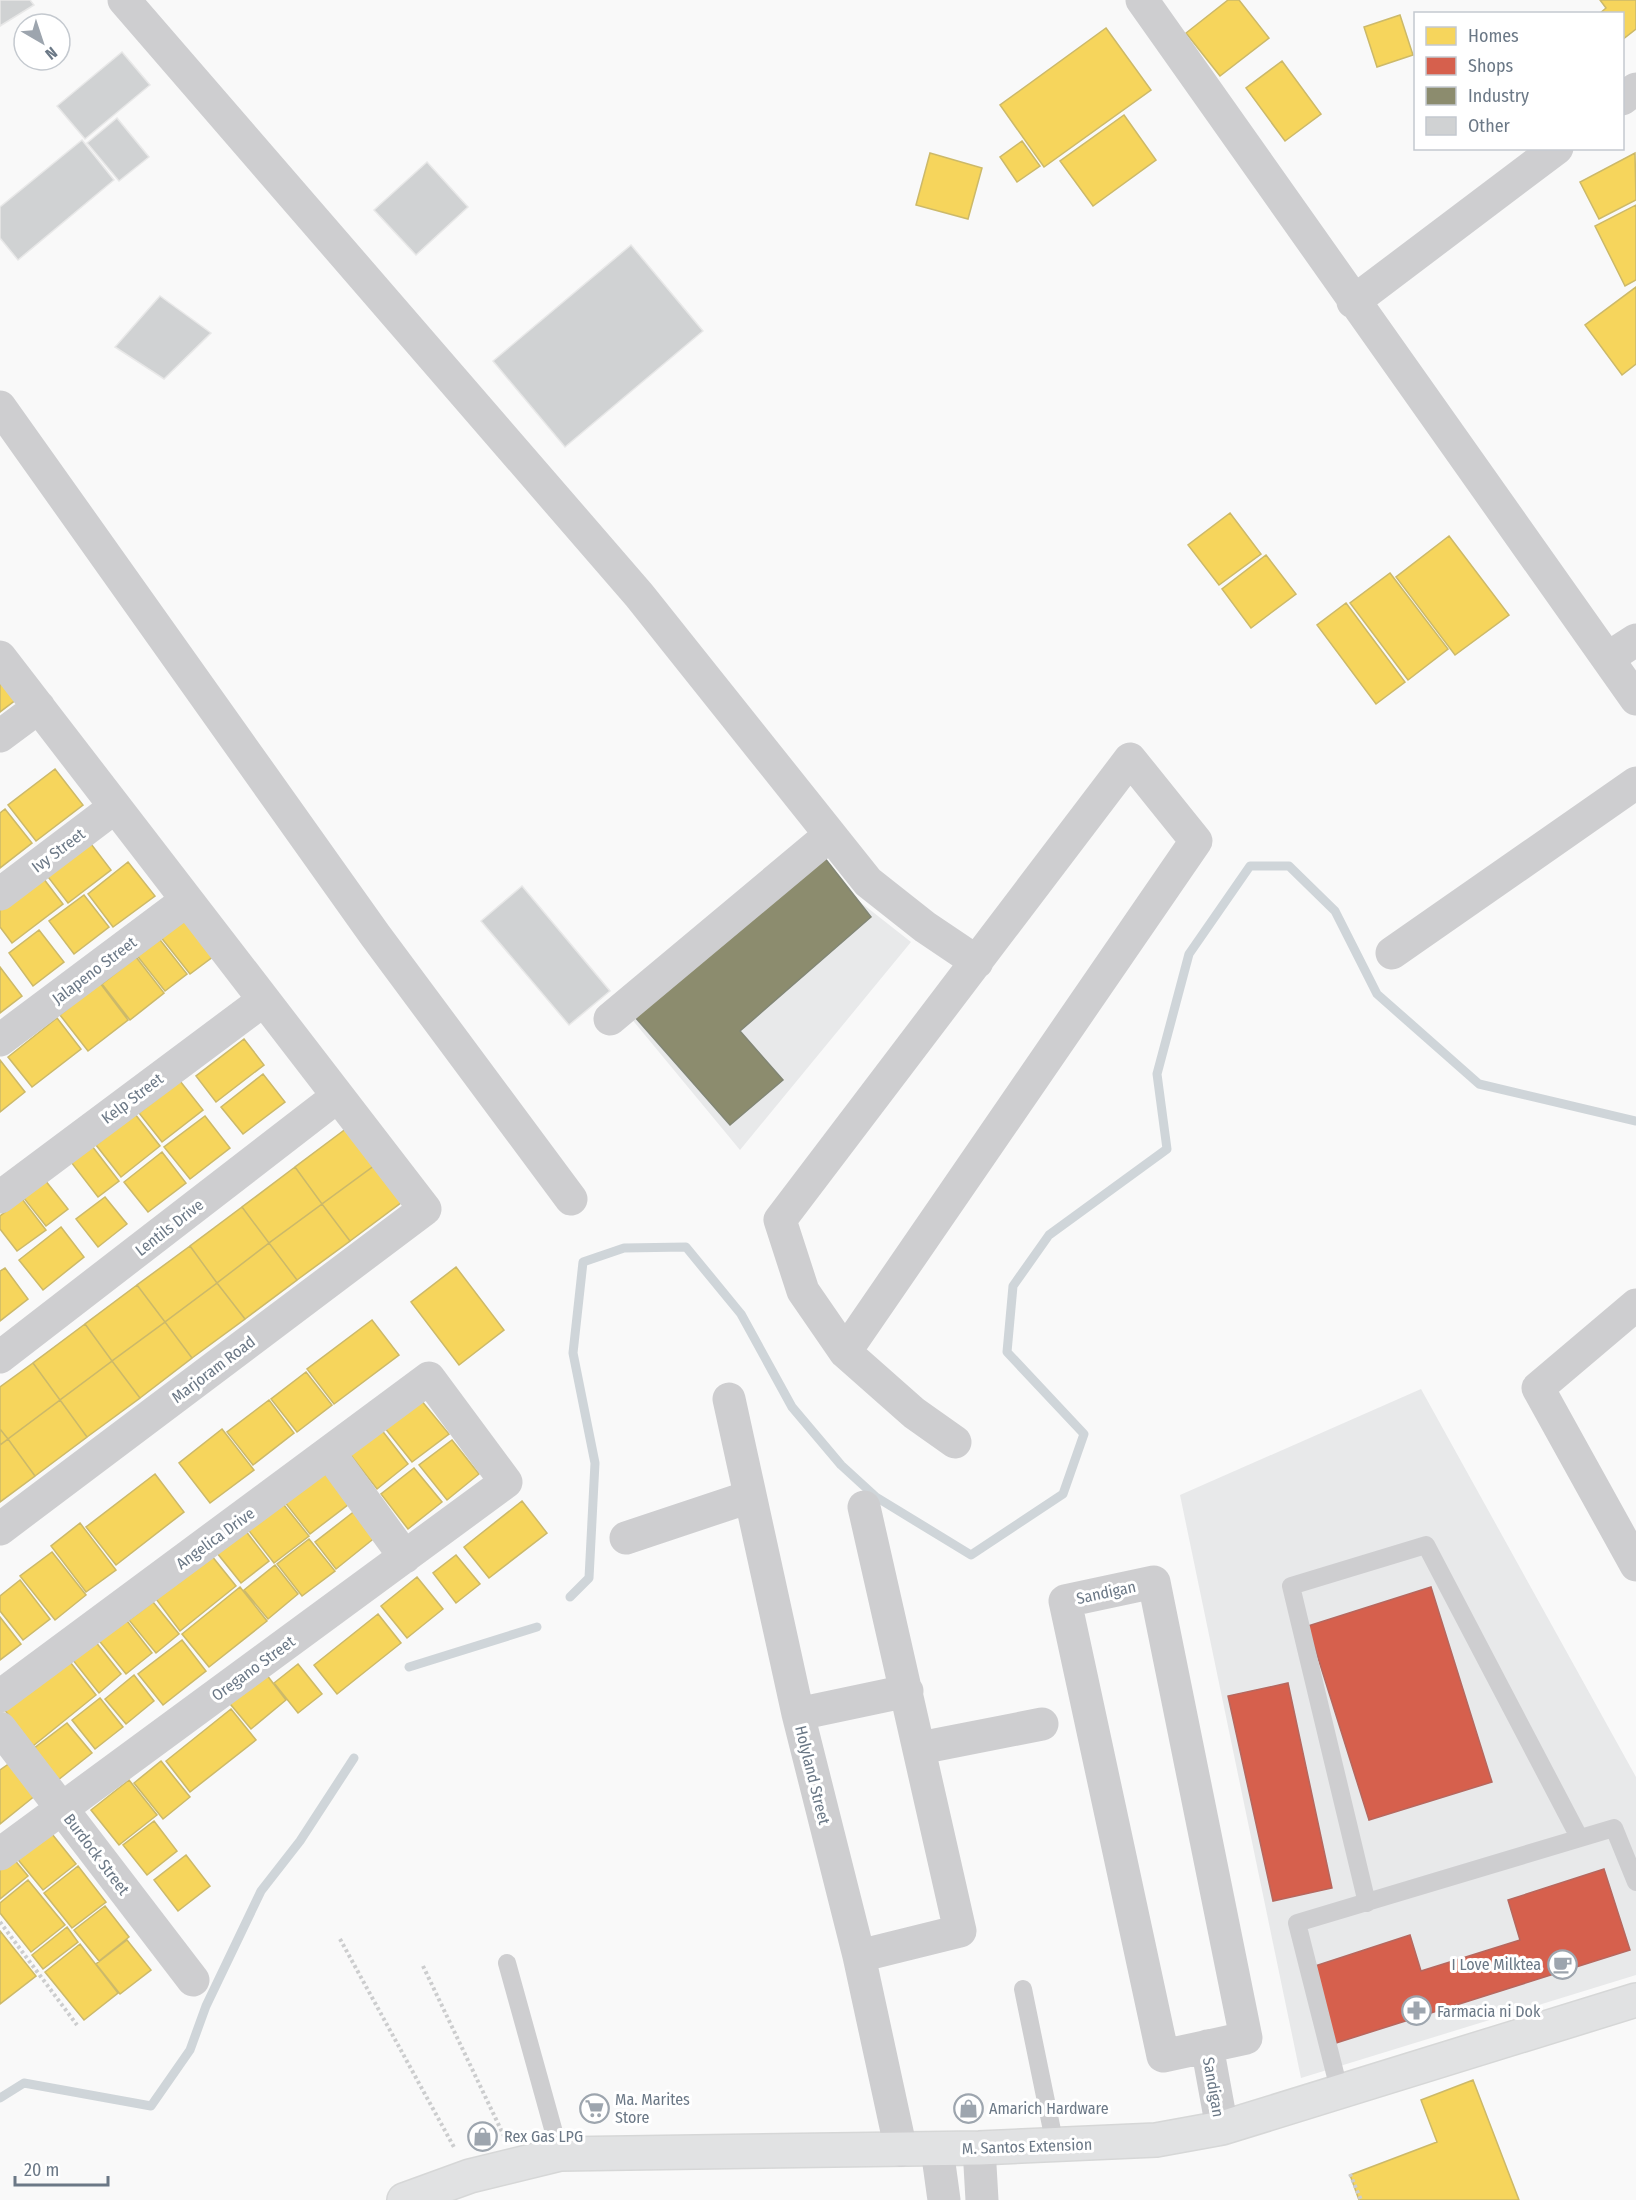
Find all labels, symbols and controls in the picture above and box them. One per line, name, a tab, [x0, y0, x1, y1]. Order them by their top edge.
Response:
north arrow	[12, 12, 72, 72]
legend	[1414, 12, 1624, 150]
text: Homes	[1468, 25, 1519, 47]
text: N	[41, 43, 61, 64]
text: Shops	[1468, 55, 1513, 77]
text: Industry	[1468, 85, 1529, 107]
text: Other	[1468, 115, 1511, 137]
street label: Ivy Street	[28, 824, 89, 877]
street label: Jalapeno Street	[48, 932, 141, 1008]
street label: Kelp Street	[98, 1069, 167, 1128]
street label: Lentils Drive	[132, 1195, 207, 1260]
street label: Marjoram Road	[168, 1332, 259, 1407]
street label: Angelica Drive	[172, 1503, 258, 1573]
street label: Sandigan	[1075, 1577, 1138, 1608]
street label: Oregano Street	[208, 1631, 299, 1705]
street label: Holyland Street	[791, 1724, 834, 1827]
street label: Burdock Street	[60, 1810, 134, 1899]
cafe icon: I Love Milktea	[1546, 1948, 1578, 1980]
place label: I Love Milktea	[1452, 1955, 1541, 1974]
pharmacy icon: Farmacia ni Dok	[1400, 1995, 1432, 2027]
place label: Farmacia ni Dok	[1437, 2002, 1541, 2021]
street label: Sandigan	[1199, 2056, 1228, 2118]
place label: Ma. Marites Store	[615, 2090, 690, 2127]
supermarket icon: Ma. Marites Store	[578, 2092, 610, 2124]
shop icon: Amarich Hardware	[952, 2092, 984, 2124]
place label: Amarich Hardware	[989, 2099, 1109, 2118]
shop icon: Rex Gas LPG	[467, 2120, 499, 2152]
place label: Rex Gas LPG	[504, 2127, 583, 2146]
street label: M. Santos Extension	[962, 2135, 1092, 2158]
scale bar	[15, 2149, 108, 2187]
text: 20 m	[24, 2159, 59, 2181]

